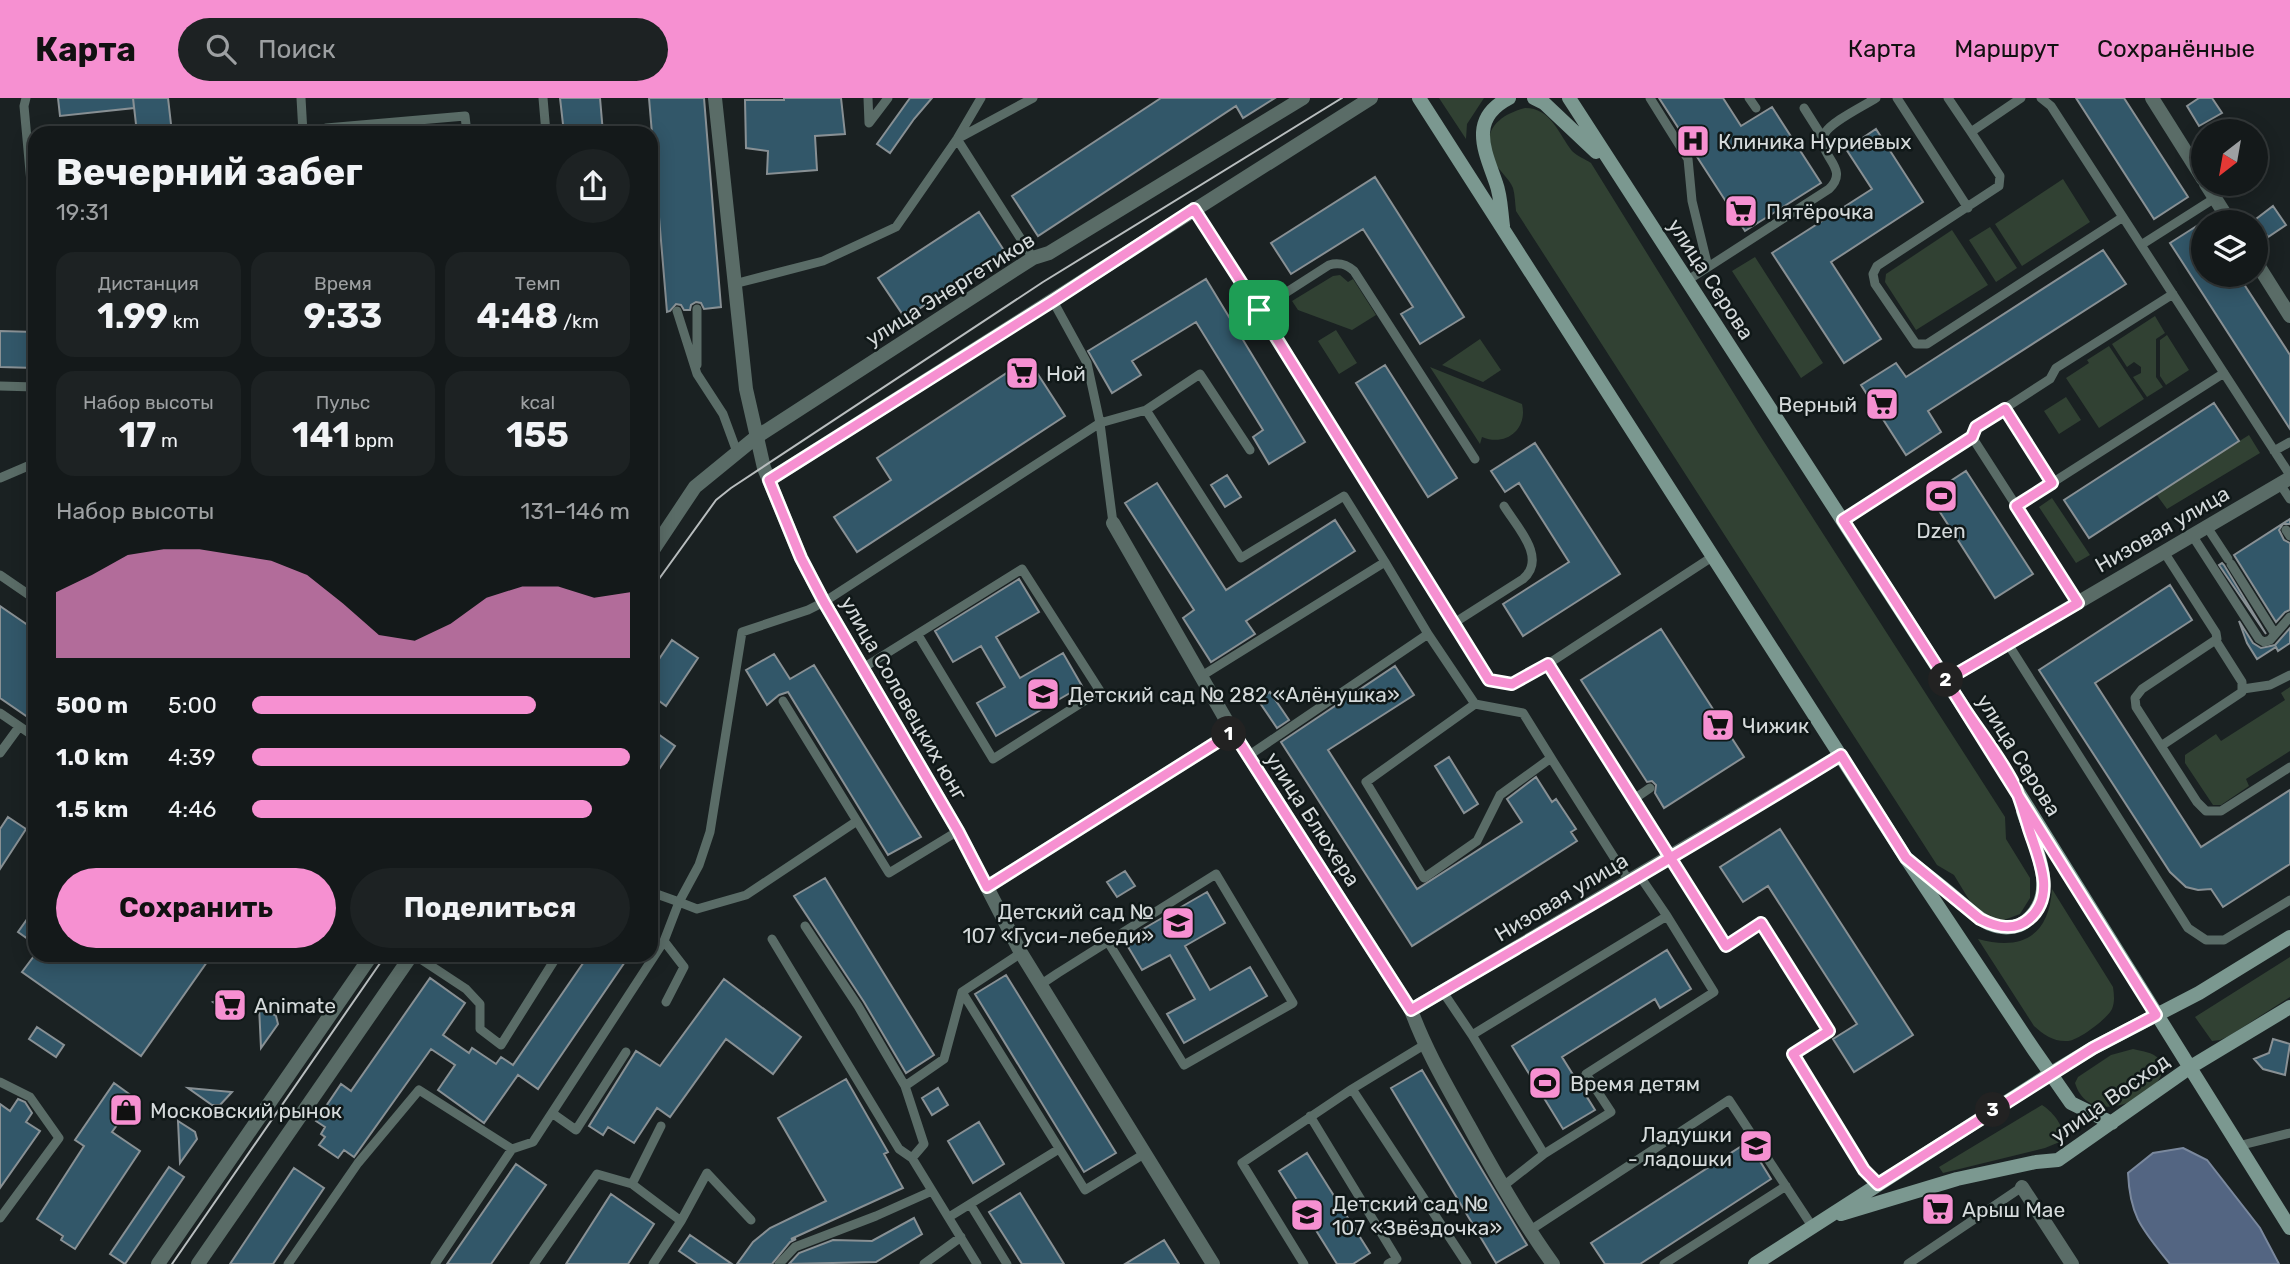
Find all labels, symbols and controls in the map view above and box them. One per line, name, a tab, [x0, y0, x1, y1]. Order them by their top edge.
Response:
search box	[178, 18, 668, 81]
text: Карта	[35, 30, 136, 69]
icon: search	[202, 30, 240, 68]
text: Поиск	[258, 34, 336, 65]
text: Карта	[1848, 35, 1916, 63]
text: Маршрут	[1954, 35, 2059, 63]
text: Сохранённые	[2097, 35, 2255, 63]
north arrow	[2191, 119, 2268, 196]
map controls	[2191, 119, 2268, 287]
hospital icon: Клиника Нуриевых	[1674, 122, 1712, 160]
place label: Клиника Нуриевых	[1718, 129, 1912, 154]
text: Вечерний забег	[56, 149, 363, 195]
button: share	[556, 149, 630, 223]
supermarket icon: Пятёрочка	[1722, 192, 1760, 230]
text: 19:31	[56, 198, 109, 226]
place label: Пятёрочка	[1766, 199, 1874, 224]
button: layers	[2191, 210, 2268, 287]
street label: улица Серова	[1663, 214, 1759, 344]
street label: улица Энергетиков	[861, 227, 1039, 351]
text: Дистанция	[98, 272, 199, 295]
text: Время	[314, 272, 372, 295]
text: Темп	[515, 272, 561, 295]
pin	[1229, 280, 1289, 340]
icon: arrive	[1240, 291, 1278, 329]
text: 1.99	[97, 295, 168, 337]
text: 9:33	[304, 295, 382, 337]
text: 4:48	[477, 295, 558, 337]
text: km	[168, 310, 199, 333]
text: /km	[558, 310, 599, 333]
supermarket icon: Ной	[1003, 354, 1041, 392]
place label: Ной	[1046, 361, 1086, 386]
supermarket icon: Верный	[1863, 385, 1901, 423]
text: Набор высоты	[83, 391, 214, 414]
text: Пульс	[316, 391, 370, 414]
text: kcal	[520, 391, 555, 414]
place label: Верный	[1778, 392, 1857, 417]
text: 17	[119, 414, 156, 456]
text: 141	[292, 414, 350, 456]
text: 155	[506, 414, 569, 456]
text: m	[156, 429, 178, 452]
text: bpm	[350, 429, 394, 452]
sports icon: Dzen	[1922, 477, 1960, 515]
street label: Низовая улица	[2090, 480, 2234, 578]
text: Набор высоты	[56, 497, 214, 525]
text: 131–146 m	[520, 497, 630, 525]
place label: Dzen	[1916, 518, 1966, 543]
street label: улица Соловецких юнг	[835, 592, 973, 804]
pin: 2	[1928, 662, 1964, 698]
text: 2	[1939, 668, 1952, 691]
school or university icon: Детский сад № 282 «Алёнушка»	[1024, 675, 1062, 713]
place label: Детский сад № 282 «Алёнушка»	[1068, 682, 1400, 707]
street label: улица Серова	[1972, 689, 2066, 821]
text: 500 m	[56, 691, 128, 719]
text: 5:00	[168, 691, 217, 719]
supermarket icon: Чижик	[1699, 706, 1737, 744]
place label: Чижик	[1742, 713, 1809, 738]
pin: 1	[1212, 716, 1246, 752]
text: 1	[1224, 722, 1233, 745]
text: 1.0 km	[56, 743, 129, 771]
text: 4:39	[168, 743, 216, 771]
street label: улица Блюхера	[1260, 747, 1366, 891]
text: 1.5 km	[56, 795, 128, 823]
text: 4:46	[168, 795, 216, 823]
street label: Низовая улица	[1490, 847, 1632, 947]
button: Сохранить	[56, 868, 336, 948]
button: Поделиться	[350, 868, 630, 948]
place label: Детский сад № 107 «Гуси-лебеди»	[962, 899, 1154, 948]
school or university icon: Детский сад № 107 «Гуси-лебеди»	[1159, 904, 1197, 942]
supermarket icon: Animate	[211, 986, 249, 1024]
place label: Animate	[254, 993, 336, 1018]
street label: улица Восход	[2046, 1048, 2174, 1148]
sports icon: Время детям	[1526, 1064, 1564, 1102]
place label: Время детям	[1570, 1071, 1700, 1096]
shop icon: Московский рынок	[107, 1091, 145, 1129]
pin: 3	[1976, 1093, 2010, 1128]
place label: Московский рынок	[150, 1098, 342, 1123]
text: 3	[1986, 1098, 1999, 1121]
place label: Ладушки - ладошки	[1628, 1122, 1732, 1171]
school or university icon: Ладушки - ладошки	[1737, 1127, 1775, 1165]
supermarket icon: Арыш Мае	[1919, 1190, 1957, 1228]
place label: Детский сад № 107 «Звёздочка»	[1332, 1191, 1502, 1240]
school or university icon: Детский сад № 107 «Звёздочка»	[1288, 1196, 1326, 1234]
place label: Арыш Мае	[1962, 1197, 2065, 1222]

